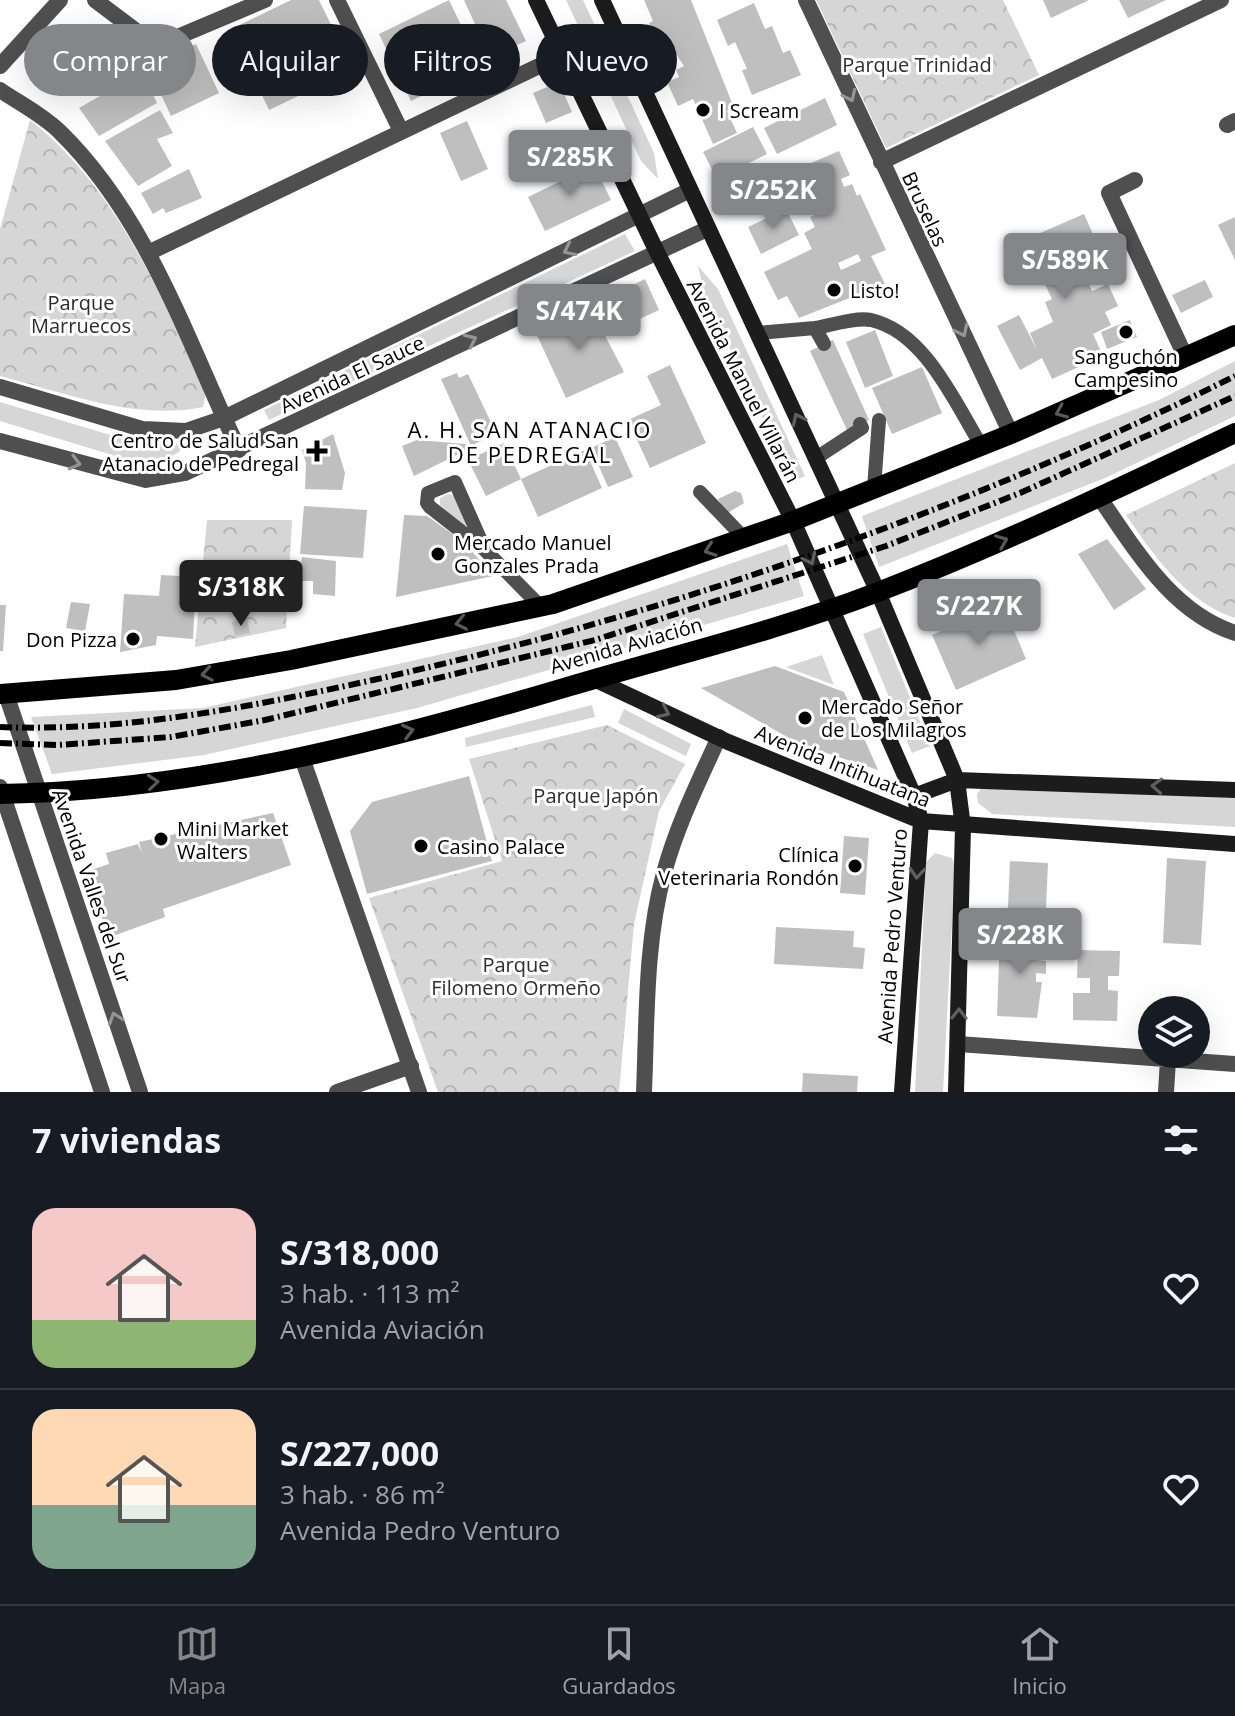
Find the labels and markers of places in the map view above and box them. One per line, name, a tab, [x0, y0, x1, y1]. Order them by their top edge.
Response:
place label: I Scream	[719, 97, 799, 124]
marker: I Scream	[694, 101, 712, 119]
pin: S/285K	[505, 130, 635, 198]
pin: S/252K	[708, 163, 838, 231]
pin: S/589K	[1000, 233, 1130, 301]
place label: Listo!	[850, 277, 899, 304]
marker: Listo!	[825, 281, 843, 299]
pin: S/474K	[514, 284, 644, 352]
marker: Sanguchón Campesino	[1117, 323, 1135, 341]
place label: Sanguchón Campesino	[1074, 343, 1178, 393]
place label: Centro de Salud San Atanacio de Pedregal	[102, 427, 299, 477]
marker: Centro de Salud San Atanacio de Pedregal	[306, 440, 328, 462]
place label: Mercado Manuel Gonzales Prada	[454, 529, 611, 579]
marker: Mercado Manuel Gonzales Prada	[429, 545, 447, 563]
pin: S/318K	[176, 560, 306, 628]
pin: S/227K	[914, 579, 1044, 647]
place label: Don Pizza	[26, 626, 117, 653]
marker: Don Pizza	[124, 630, 142, 648]
place label: Mercado Señor de Los Milagros	[821, 693, 967, 743]
marker: Mercado Señor de Los Milagros	[796, 709, 814, 727]
place label: Mini Market Walters	[177, 815, 289, 865]
marker: Mini Market Walters	[152, 830, 170, 848]
place label: Casino Palace	[437, 833, 565, 860]
marker: Casino Palace	[412, 837, 430, 855]
place label: Clínica Veterinaria Rondón	[658, 841, 839, 891]
marker: Clínica Veterinaria Rondón	[846, 857, 864, 875]
pin: S/228K	[955, 908, 1085, 976]

